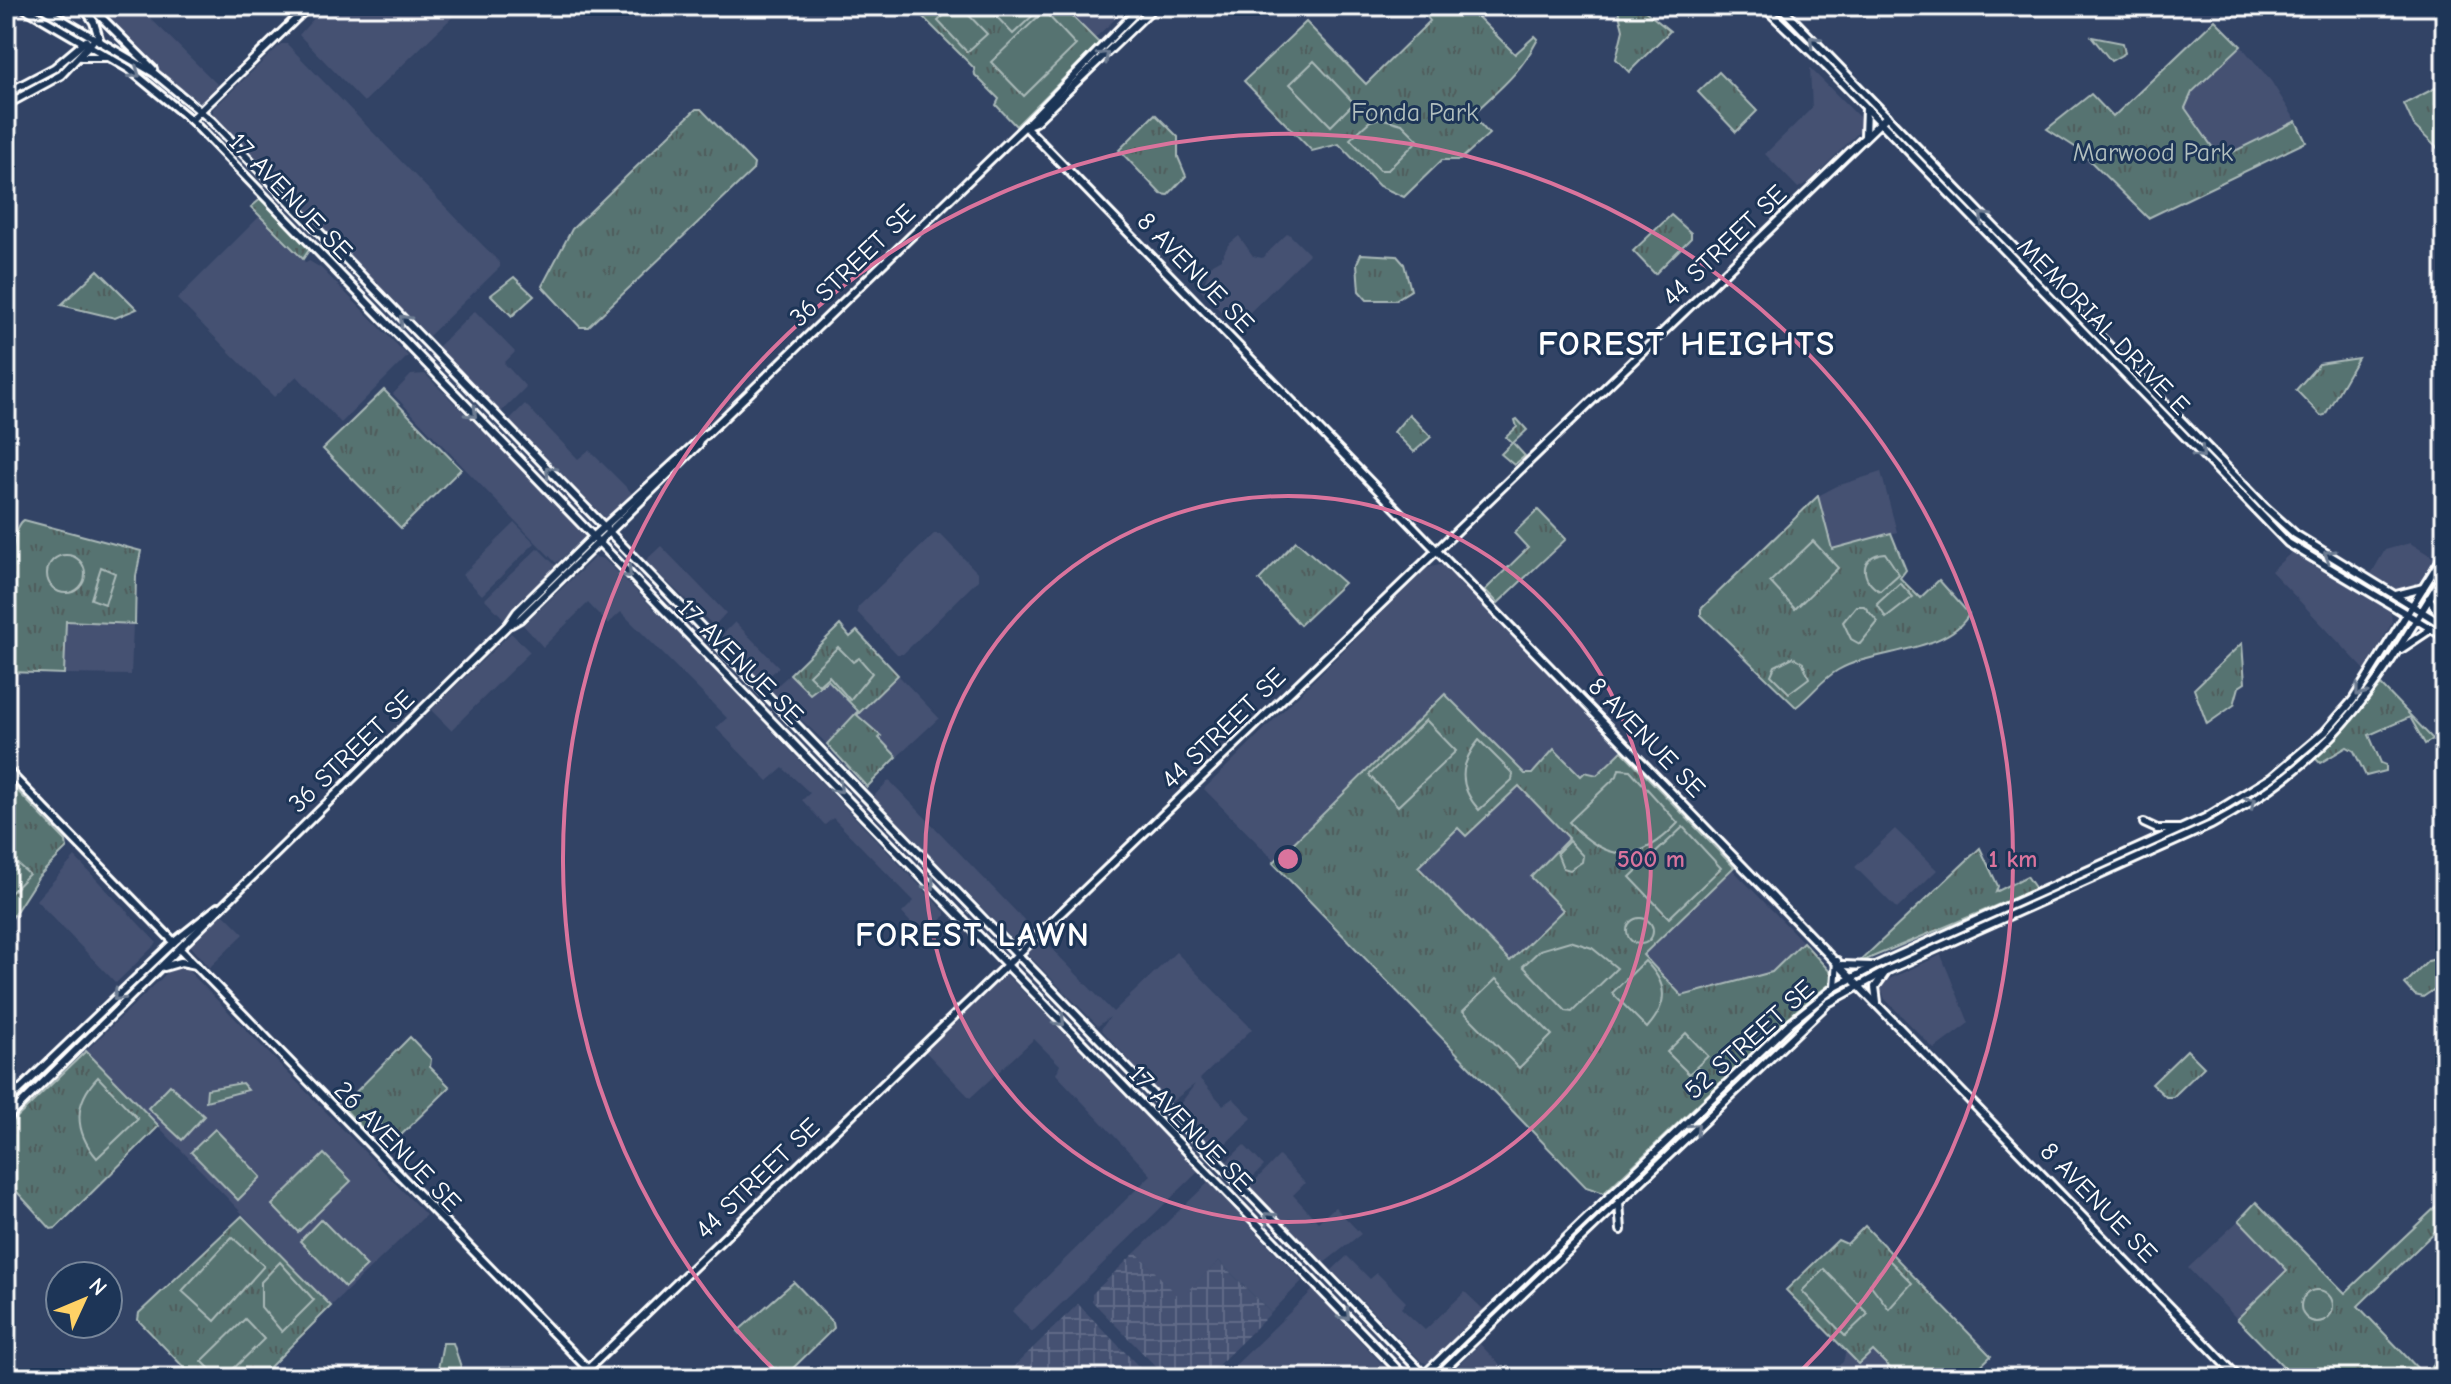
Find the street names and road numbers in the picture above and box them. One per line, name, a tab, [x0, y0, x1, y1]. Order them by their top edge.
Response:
street label: 17 AVENUE SE	[222, 127, 358, 266]
street label: 44 STREET SE	[1656, 179, 1793, 312]
street label: 36 STREET SE	[784, 198, 922, 333]
street label: 8 AVENUE SE	[1131, 206, 1260, 339]
street label: MEMORIAL DRIVE E	[2011, 232, 2195, 421]
street label: 17 AVENUE SE	[672, 593, 809, 730]
street label: 44 STREET SE	[1155, 662, 1292, 795]
street label: 8 AVENUE SE	[1582, 671, 1711, 804]
street label: 36 STREET SE	[283, 684, 421, 819]
street label: 52 STREET SE	[1679, 974, 1820, 1106]
street label: 17 AVENUE SE	[1122, 1059, 1258, 1198]
street label: 26 AVENUE SE	[328, 1075, 467, 1218]
street label: 44 STREET SE	[689, 1112, 826, 1245]
street label: 8 AVENUE SE	[2034, 1136, 2163, 1269]

